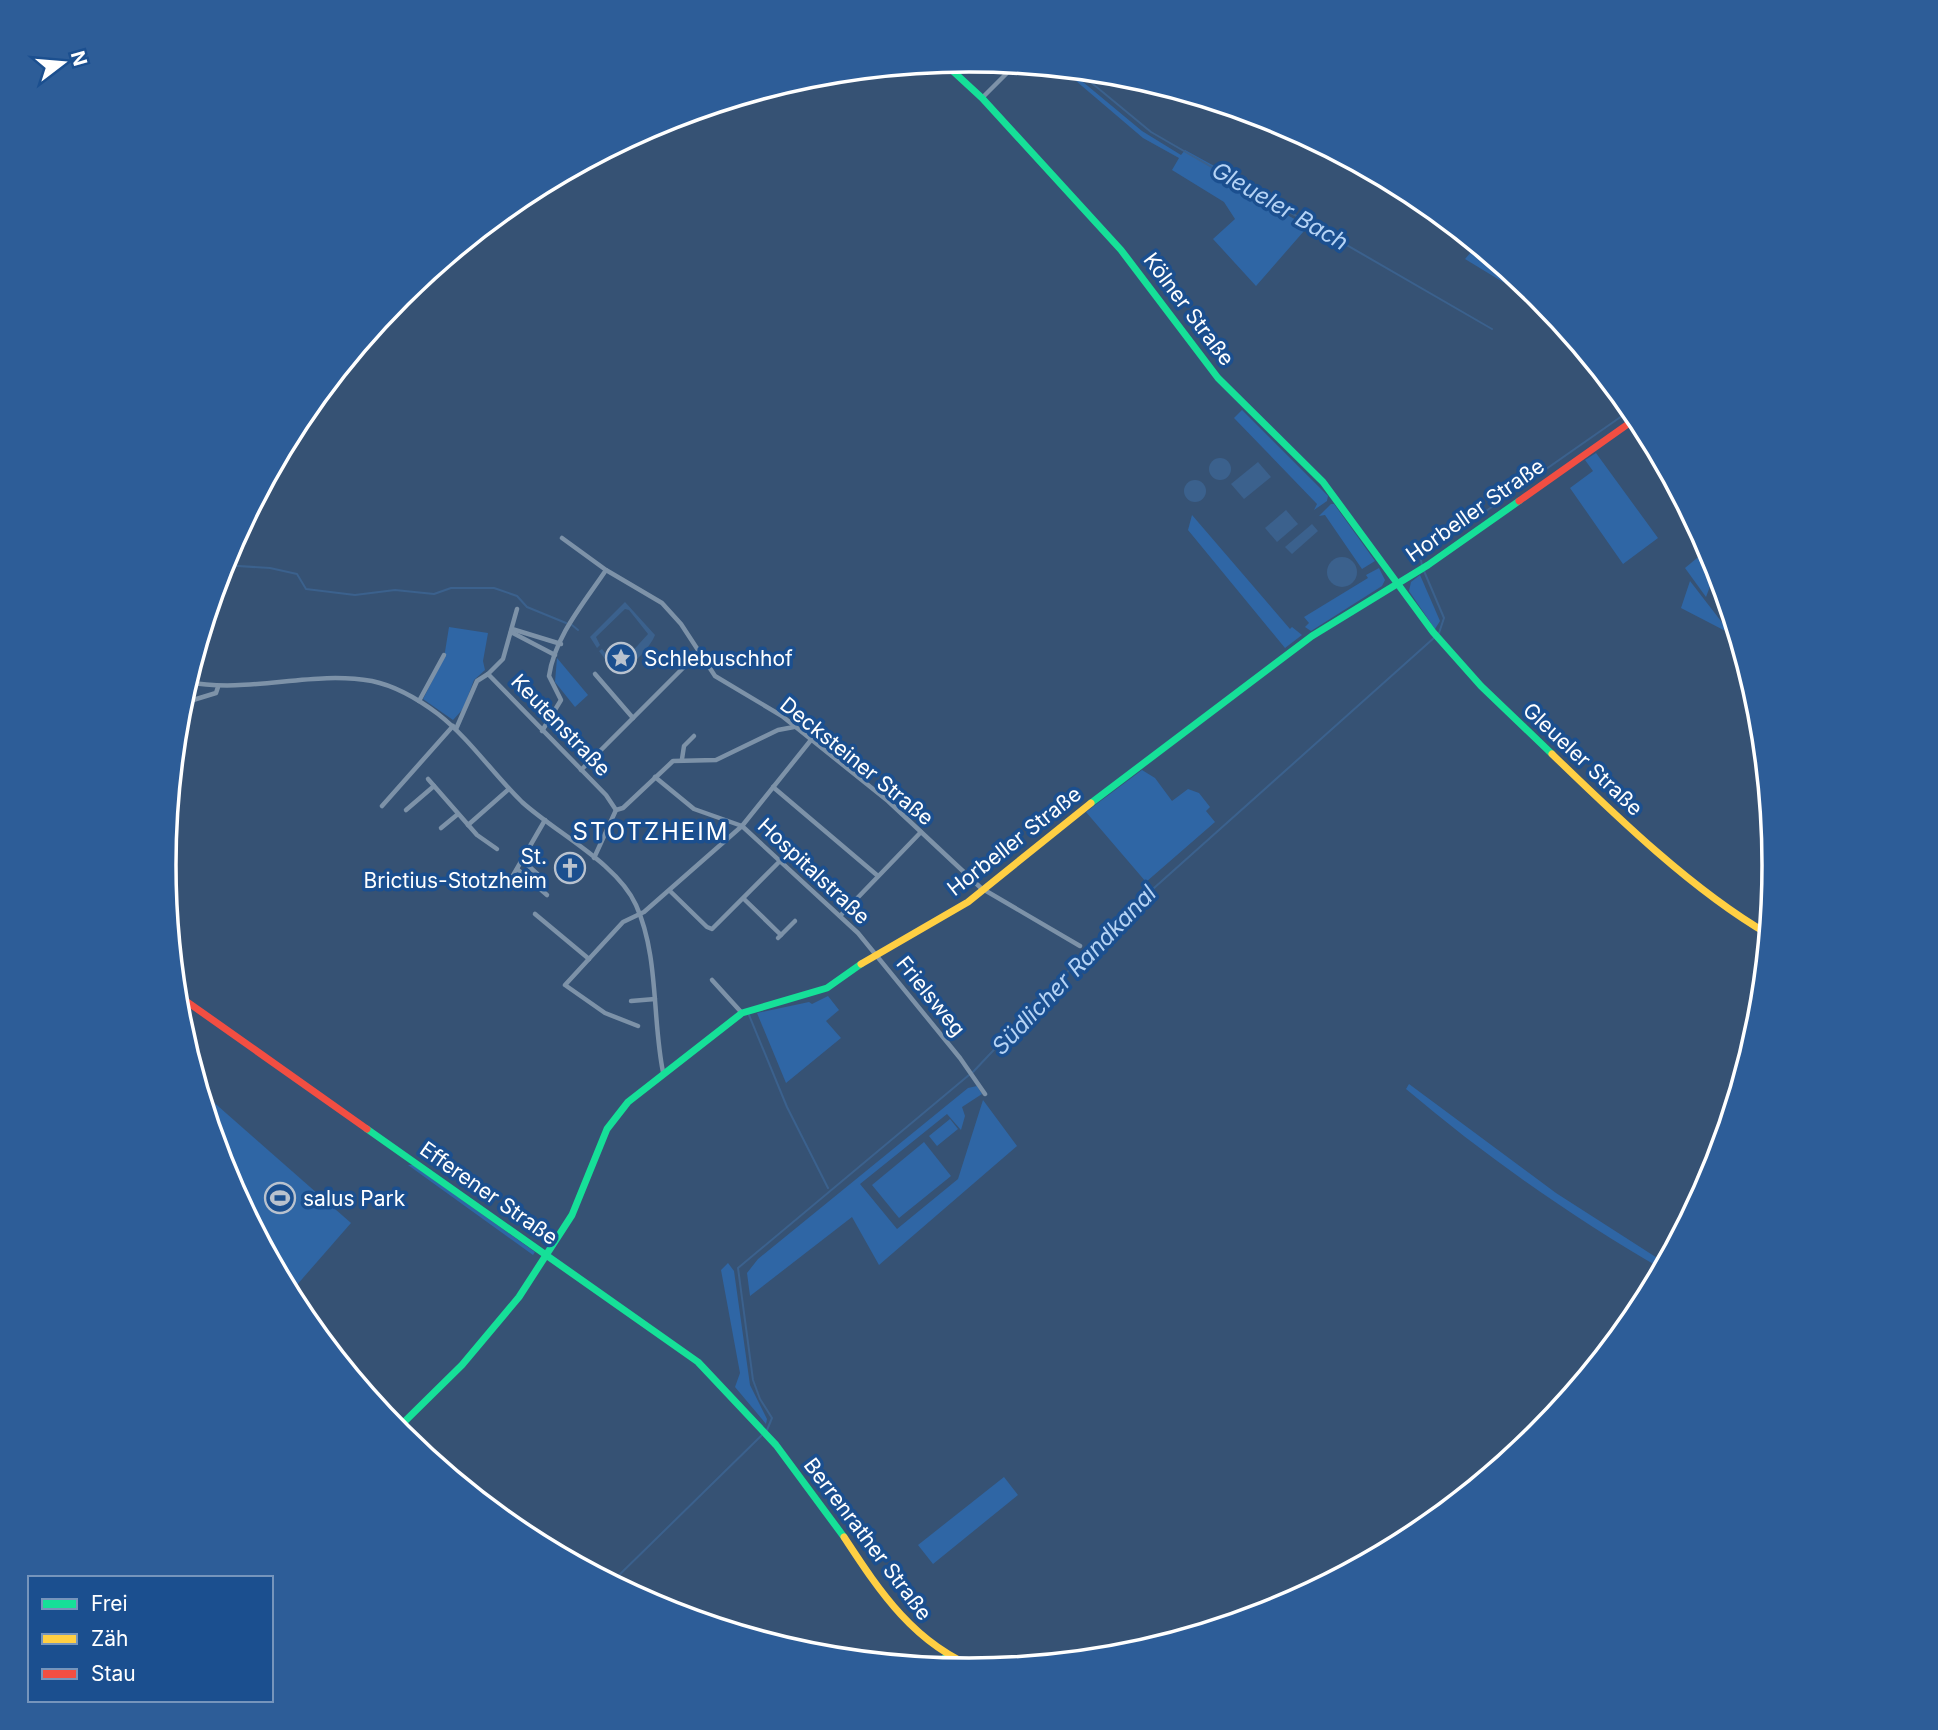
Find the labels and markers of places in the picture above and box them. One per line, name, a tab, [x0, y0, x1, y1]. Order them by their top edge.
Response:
place icon: Schlebuschhof	[604, 641, 638, 675]
place label: Schlebuschhof	[644, 646, 793, 671]
place label: St. Brictius-Stotzheim	[363, 844, 547, 893]
church icon: St. Brictius-Stotzheim	[553, 851, 587, 885]
sports icon: salus Park	[263, 1181, 297, 1215]
place label: salus Park	[303, 1186, 406, 1211]

